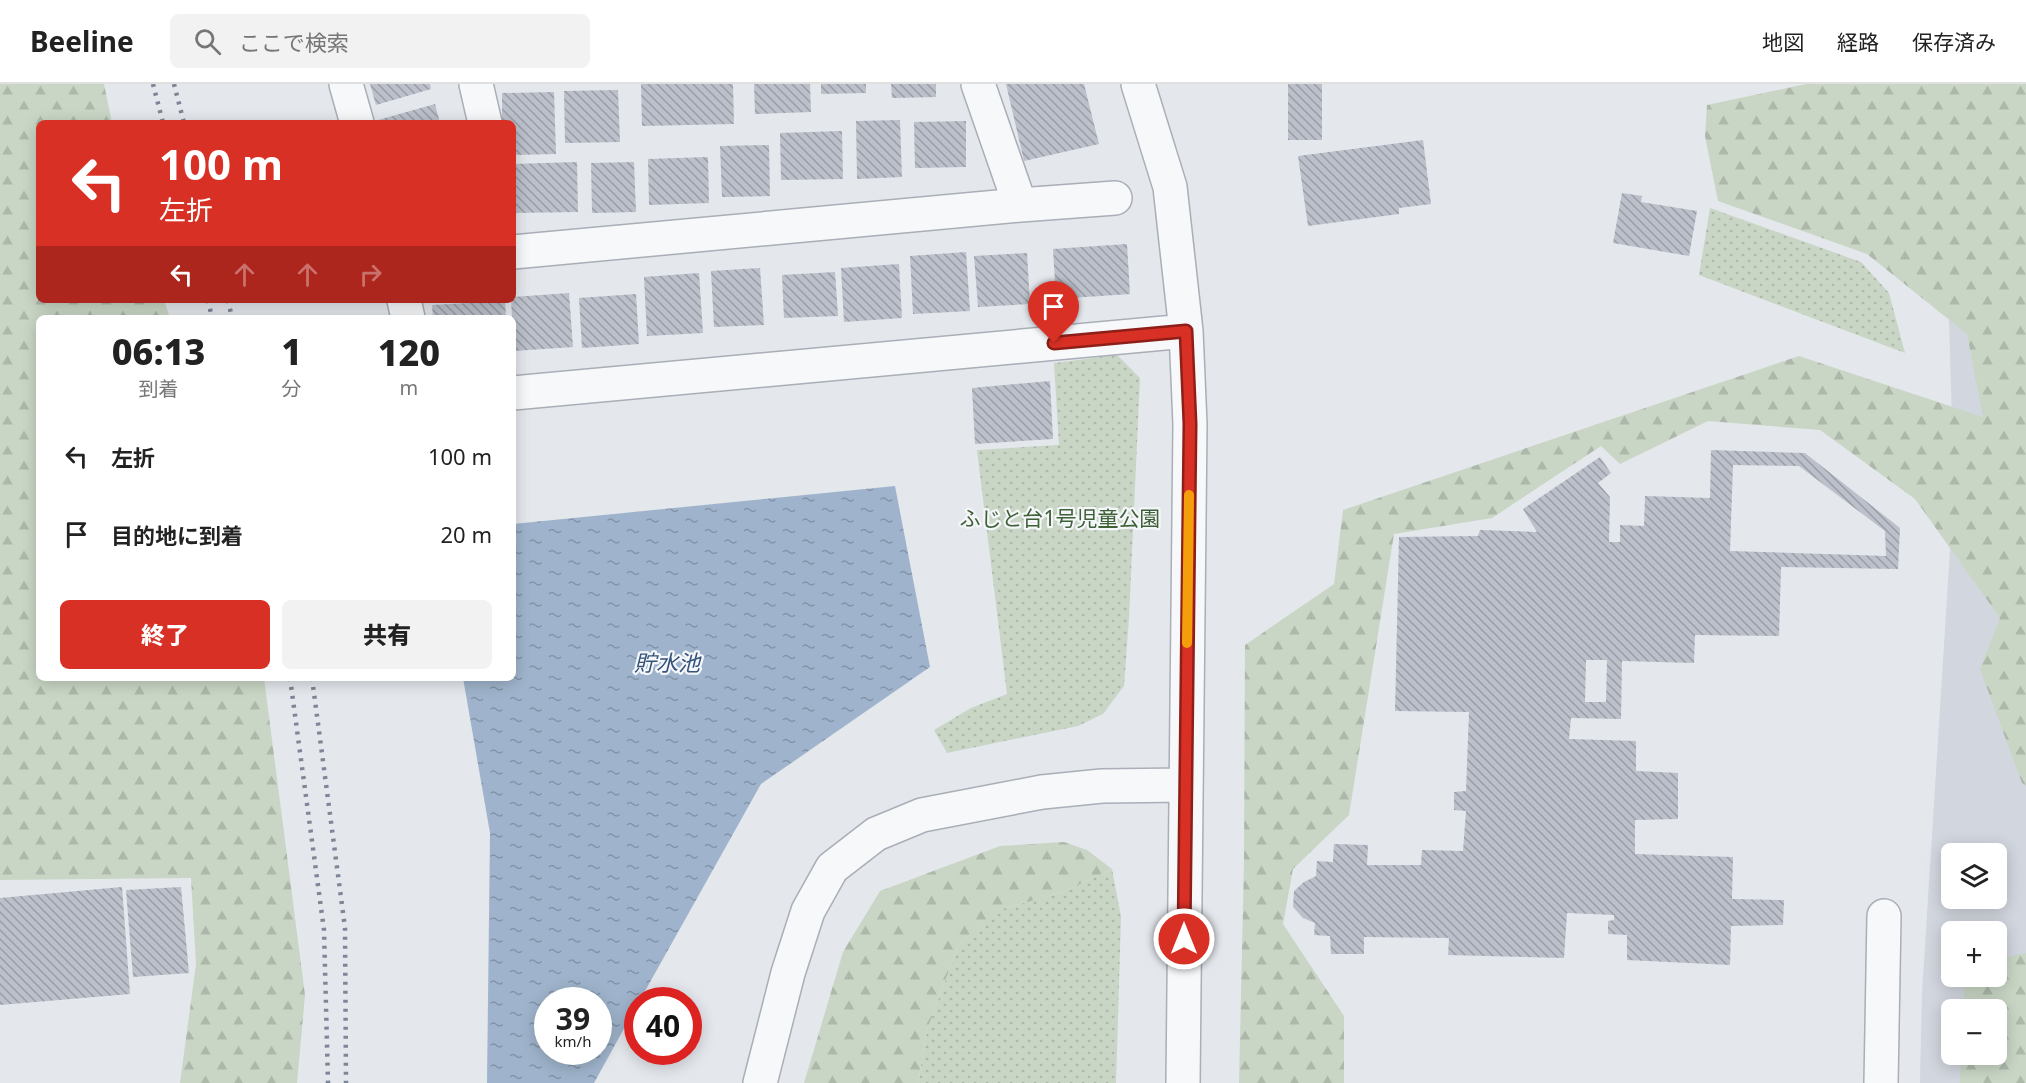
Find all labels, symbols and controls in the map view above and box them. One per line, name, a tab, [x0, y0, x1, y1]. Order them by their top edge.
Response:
search box	[170, 14, 590, 68]
text: Beeline	[30, 22, 134, 60]
icon: search	[191, 25, 224, 58]
text: ここで検索	[239, 27, 349, 57]
text: 地図	[1762, 28, 1804, 56]
text: 経路	[1837, 28, 1879, 56]
text: 保存済み	[1912, 28, 1996, 56]
text: 100 m	[159, 135, 283, 192]
icon: left	[60, 144, 138, 222]
text: 左折	[159, 191, 213, 228]
icon: left	[165, 258, 198, 291]
icon: ahead	[228, 258, 261, 291]
icon: ahead	[291, 258, 324, 291]
icon: right	[354, 258, 387, 291]
pin	[1028, 281, 1079, 343]
icon: arrive	[1037, 290, 1070, 323]
text: 06:13	[112, 327, 205, 376]
text: 1	[281, 327, 302, 376]
text: 120	[378, 328, 440, 377]
text: m	[400, 374, 418, 401]
text: 到着	[139, 375, 179, 402]
text: 分	[282, 375, 302, 402]
icon: left	[60, 440, 93, 473]
text: 100 m	[428, 441, 492, 471]
text: 左折	[111, 442, 155, 472]
park label: ふじと台1号児童公園	[959, 504, 1161, 532]
icon: arrive	[60, 518, 93, 551]
text: 20 m	[441, 519, 492, 549]
text: 目的地に到着	[111, 520, 243, 550]
button: 終了	[60, 600, 270, 669]
button: 共有	[282, 600, 492, 669]
water label: 貯水池	[634, 647, 702, 677]
map controls	[1941, 843, 2007, 1065]
button: layers	[1941, 843, 2007, 909]
position arrow	[1152, 907, 1216, 971]
button: +	[1941, 921, 2007, 987]
speed limit sign: 40	[624, 987, 702, 1065]
text: 39	[556, 998, 590, 1039]
button: −	[1941, 999, 2007, 1065]
text: km/h	[555, 1031, 591, 1051]

